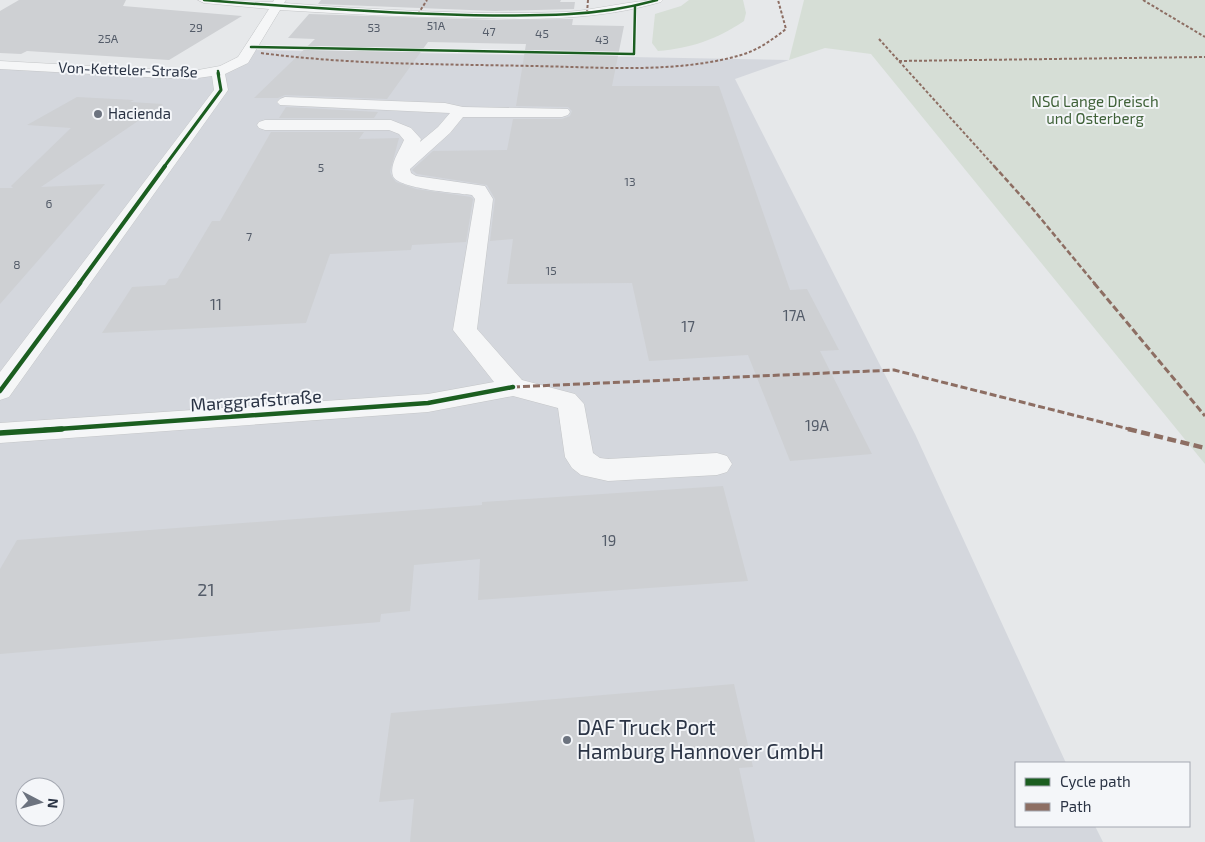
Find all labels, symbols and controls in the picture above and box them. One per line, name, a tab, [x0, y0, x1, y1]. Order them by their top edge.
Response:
house number: 51A	[427, 18, 446, 32]
house number: 29	[189, 20, 203, 34]
house number: 53	[367, 20, 381, 34]
house number: 47	[482, 24, 496, 38]
house number: 45	[535, 26, 549, 40]
house number: 25A	[98, 31, 119, 45]
house number: 43	[595, 32, 609, 46]
street label: Von-Ketteler-Straße	[58, 58, 198, 80]
park label: NSG Lange Dreisch und Osterberg	[1031, 92, 1159, 127]
place label: Hacienda	[108, 104, 171, 122]
marker: Hacienda	[92, 108, 104, 120]
house number: 5	[318, 160, 324, 174]
house number: 13	[624, 174, 636, 188]
house number: 6	[46, 196, 53, 210]
house number: 7	[246, 229, 252, 243]
house number: 8	[13, 257, 21, 271]
house number: 15	[545, 263, 557, 277]
house number: 11	[210, 295, 222, 313]
house number: 17A	[783, 306, 806, 324]
house number: 17	[681, 317, 695, 335]
street label: Marggrafstraße	[189, 384, 322, 416]
house number: 19A	[805, 416, 830, 434]
house number: 19	[602, 531, 616, 549]
house number: 21	[197, 578, 215, 600]
place label: DAF Truck Port Hamburg Hannover GmbH	[577, 714, 824, 763]
marker: DAF Truck Port Hamburg Hannover GmbH	[561, 734, 573, 746]
legend	[1015, 762, 1190, 827]
text: Cycle path	[1060, 772, 1131, 790]
north arrow	[15, 777, 65, 827]
text: N	[44, 797, 62, 809]
text: Path	[1060, 797, 1091, 815]

